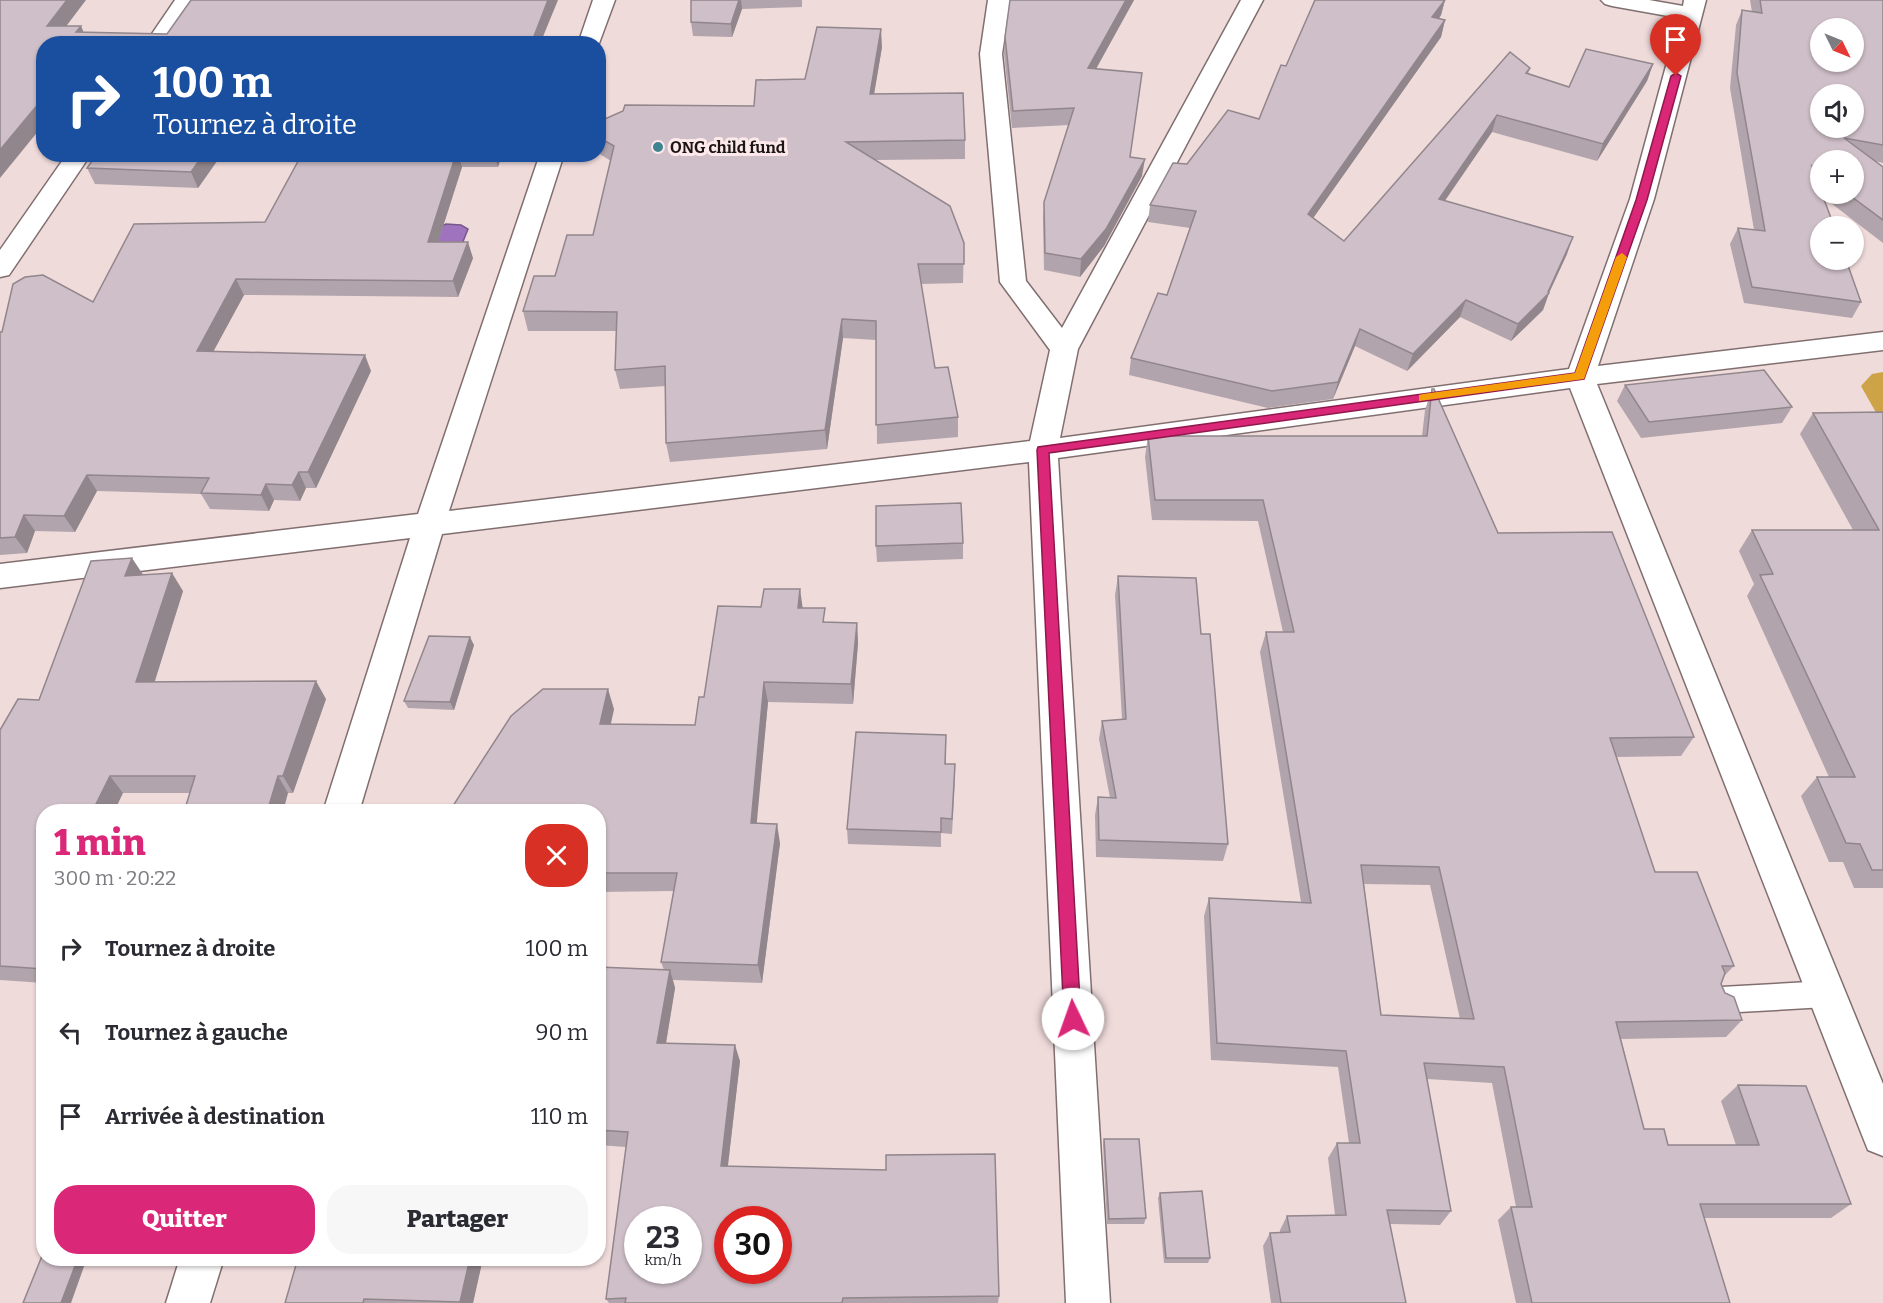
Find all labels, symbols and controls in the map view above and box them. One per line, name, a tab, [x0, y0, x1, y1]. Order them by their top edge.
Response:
pin	[1650, 14, 1701, 76]
north arrow	[1810, 18, 1864, 72]
map controls	[1810, 18, 1864, 270]
icon: arrive	[1659, 23, 1692, 56]
text: 100 m	[153, 58, 272, 108]
icon: right	[54, 60, 132, 138]
button: sound	[1810, 84, 1864, 138]
text: Tournez à droite	[153, 109, 357, 141]
place label: ONG child fund	[670, 138, 786, 157]
marker: ONG child fund	[651, 140, 665, 154]
button: +	[1810, 150, 1864, 204]
button: −	[1810, 216, 1864, 270]
text: 1 min	[54, 821, 146, 865]
button: close	[525, 824, 588, 887]
text: 300 m · 20:22	[54, 866, 176, 890]
icon: right	[54, 932, 87, 965]
text: Tournez à droite	[105, 935, 275, 962]
text: 100 m	[525, 935, 588, 962]
position arrow	[1041, 987, 1105, 1051]
icon: left	[54, 1016, 87, 1049]
text: Tournez à gauche	[105, 1019, 288, 1046]
text: 90 m	[536, 1019, 588, 1046]
icon: arrive	[54, 1100, 87, 1133]
text: Arrivée à destination	[105, 1103, 325, 1130]
text: 110 m	[531, 1103, 588, 1130]
button: Quitter	[54, 1185, 315, 1254]
button: Partager	[327, 1185, 588, 1254]
speed limit sign: 30	[714, 1206, 792, 1284]
text: 23	[646, 1220, 680, 1256]
text: km/h	[644, 1251, 682, 1269]

